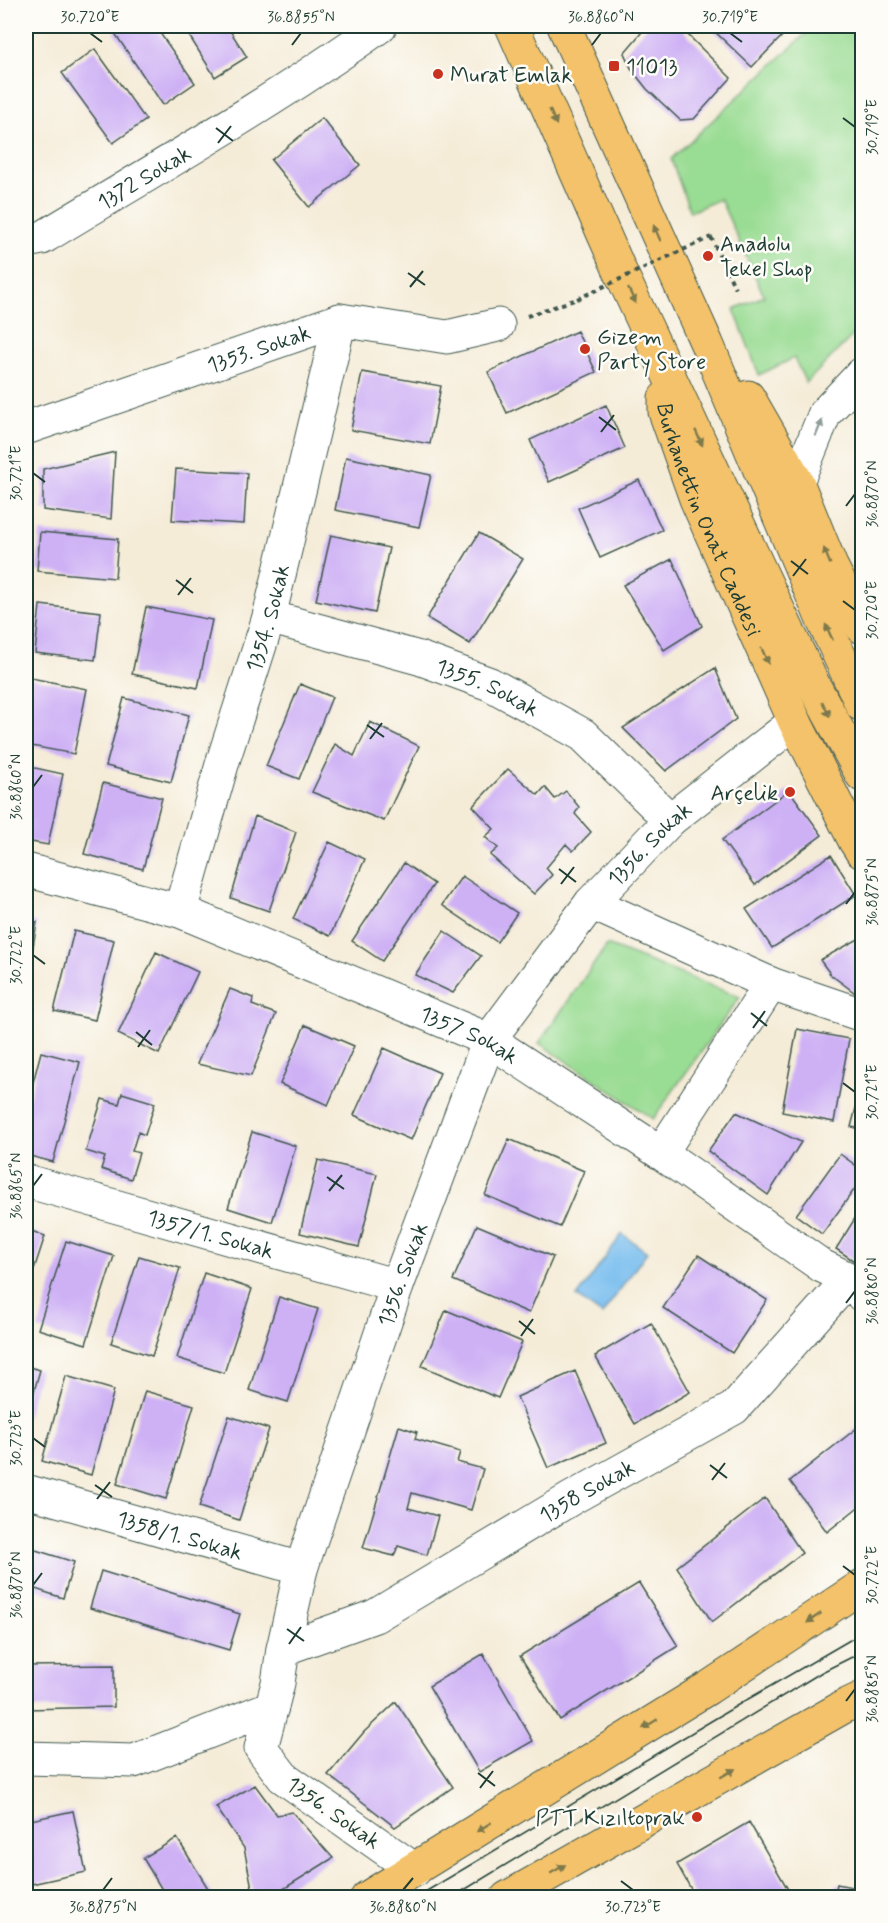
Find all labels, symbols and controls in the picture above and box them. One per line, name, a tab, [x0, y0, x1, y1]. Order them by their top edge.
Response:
text: 30.720°E	[61, 8, 120, 28]
text: 36.8855°N	[267, 8, 335, 28]
text: 36.8860°N	[568, 8, 634, 28]
text: 30.719°E	[702, 8, 758, 28]
place label: 11013	[626, 54, 678, 82]
marker: 11013	[607, 59, 621, 73]
place label: Murat Emlak	[450, 62, 572, 90]
marker: Murat Emlak	[431, 67, 445, 81]
text: 30.719°E	[863, 99, 883, 155]
one-way arrow	[548, 109, 557, 126]
street label: 1372 Sokak	[93, 140, 197, 217]
one-way arrow	[652, 224, 661, 241]
place label: Anadolu Tekel Shop	[720, 231, 813, 284]
marker: Anadolu Tekel Shop	[701, 249, 715, 263]
one-way arrow	[627, 287, 636, 304]
street label: 1353. Sokak	[204, 319, 315, 381]
place label: Gizem Party Store	[597, 324, 706, 377]
marker: Gizem Party Store	[578, 342, 592, 356]
street label: Burhanettin Onat Caddesi	[649, 403, 767, 641]
one-way arrow	[815, 419, 824, 437]
one-way arrow	[694, 429, 704, 447]
text: 30.721°E	[7, 445, 27, 501]
text: 36.8870°N	[863, 460, 883, 528]
one-way arrow	[822, 547, 832, 565]
street label: 1354. Sokak	[240, 562, 297, 676]
text: 30.720°E	[863, 580, 883, 639]
one-way arrow	[824, 623, 834, 641]
one-way arrow	[761, 648, 770, 665]
street label: 1355. Sokak	[431, 653, 543, 724]
one-way arrow	[822, 701, 831, 718]
text: 36.8860°N	[7, 754, 27, 820]
place label: Arçelik	[711, 780, 778, 808]
marker: Arçelik	[783, 785, 797, 799]
street label: 1356. Sokak	[602, 796, 698, 893]
text: 36.8875°N	[863, 858, 883, 926]
text: 30.722°E	[7, 925, 27, 984]
street label: 1357 Sokak	[415, 1001, 523, 1072]
text: 30.721°E	[863, 1064, 883, 1120]
text: 36.8865°N	[7, 1153, 27, 1219]
street label: 1357/1. Sokak	[144, 1204, 277, 1266]
street label: 1356. Sokak	[372, 1219, 436, 1331]
text: 36.8880°N	[863, 1258, 883, 1324]
text: 30.723°E	[7, 1410, 27, 1466]
street label: 1358 Sokak	[535, 1454, 640, 1530]
street label: 1358/1. Sokak	[113, 1505, 246, 1568]
text: 30.722°E	[863, 1545, 883, 1604]
text: 36.8870°N	[7, 1551, 27, 1619]
one-way arrow	[806, 1612, 822, 1623]
text: 36.8885°N	[863, 1655, 883, 1723]
one-way arrow	[642, 1718, 658, 1729]
one-way arrow	[720, 1767, 736, 1778]
street label: 1356. Sokak	[280, 1771, 386, 1856]
place label: PTT Kızıltoprak	[536, 1805, 685, 1833]
marker: PTT Kızıltoprak	[690, 1810, 704, 1824]
one-way arrow	[476, 1821, 492, 1832]
one-way arrow	[550, 1863, 566, 1874]
text: 36.8875°N	[69, 1898, 137, 1918]
text: 36.8880°N	[370, 1898, 436, 1918]
text: 30.723°E	[605, 1898, 661, 1918]

